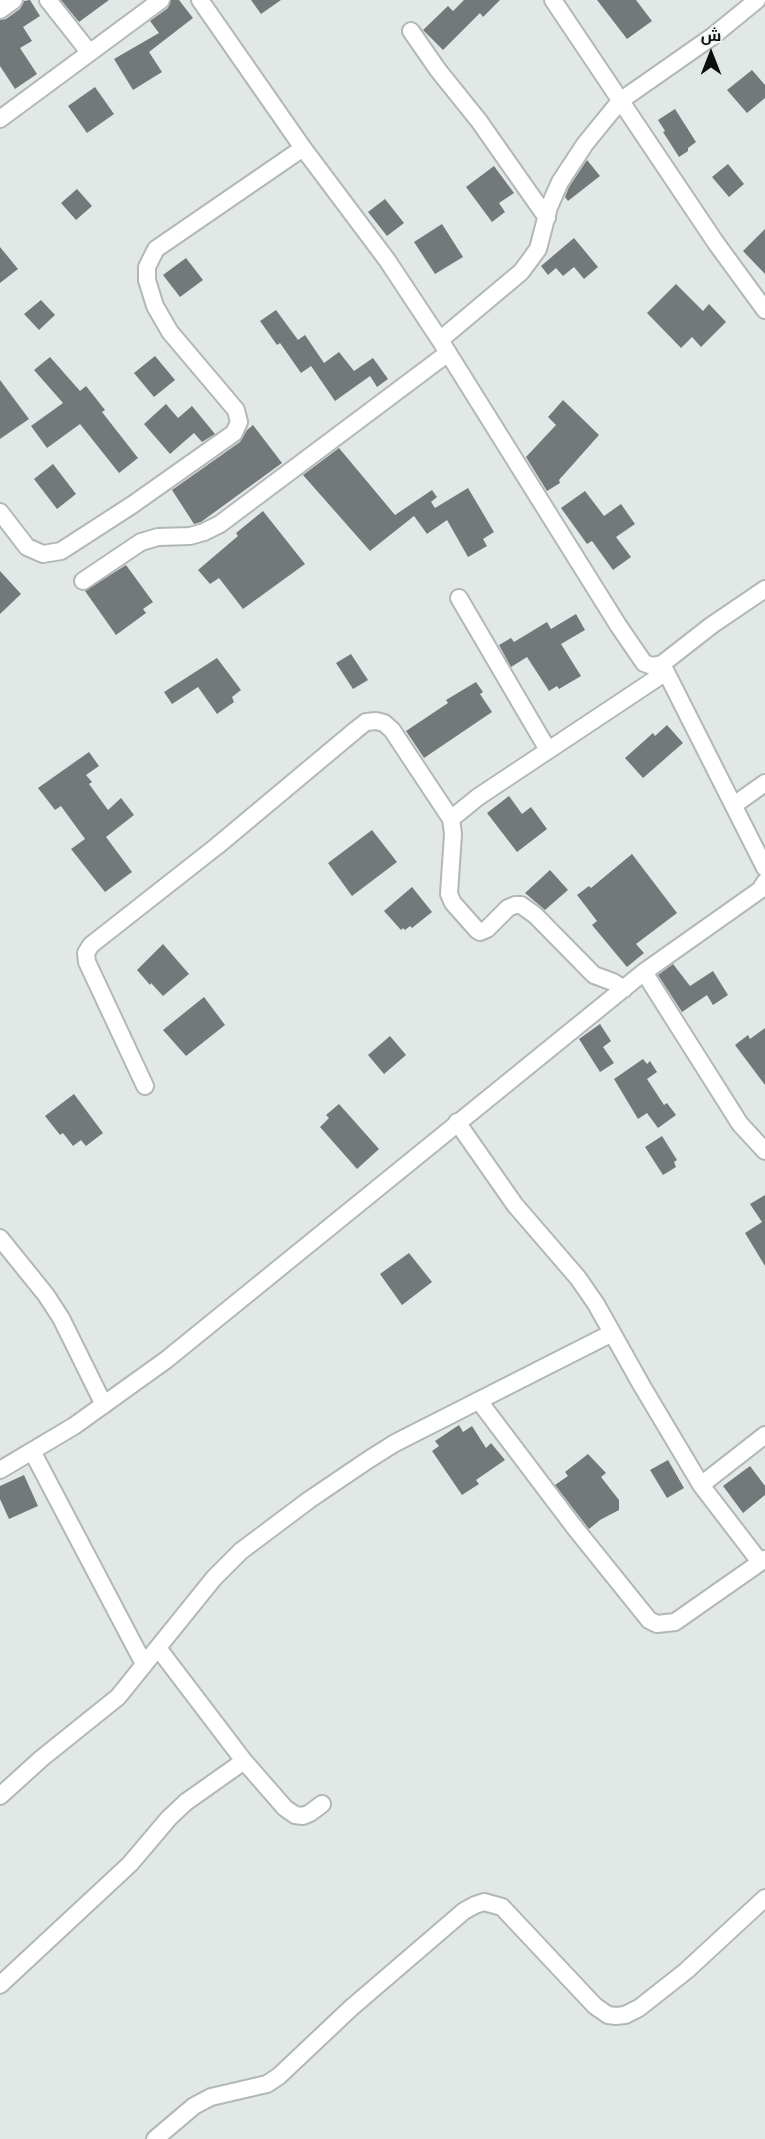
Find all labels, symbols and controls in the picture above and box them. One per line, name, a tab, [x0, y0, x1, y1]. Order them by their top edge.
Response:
north arrow	[681, 24, 741, 84]
text: ش	[701, 26, 721, 45]

